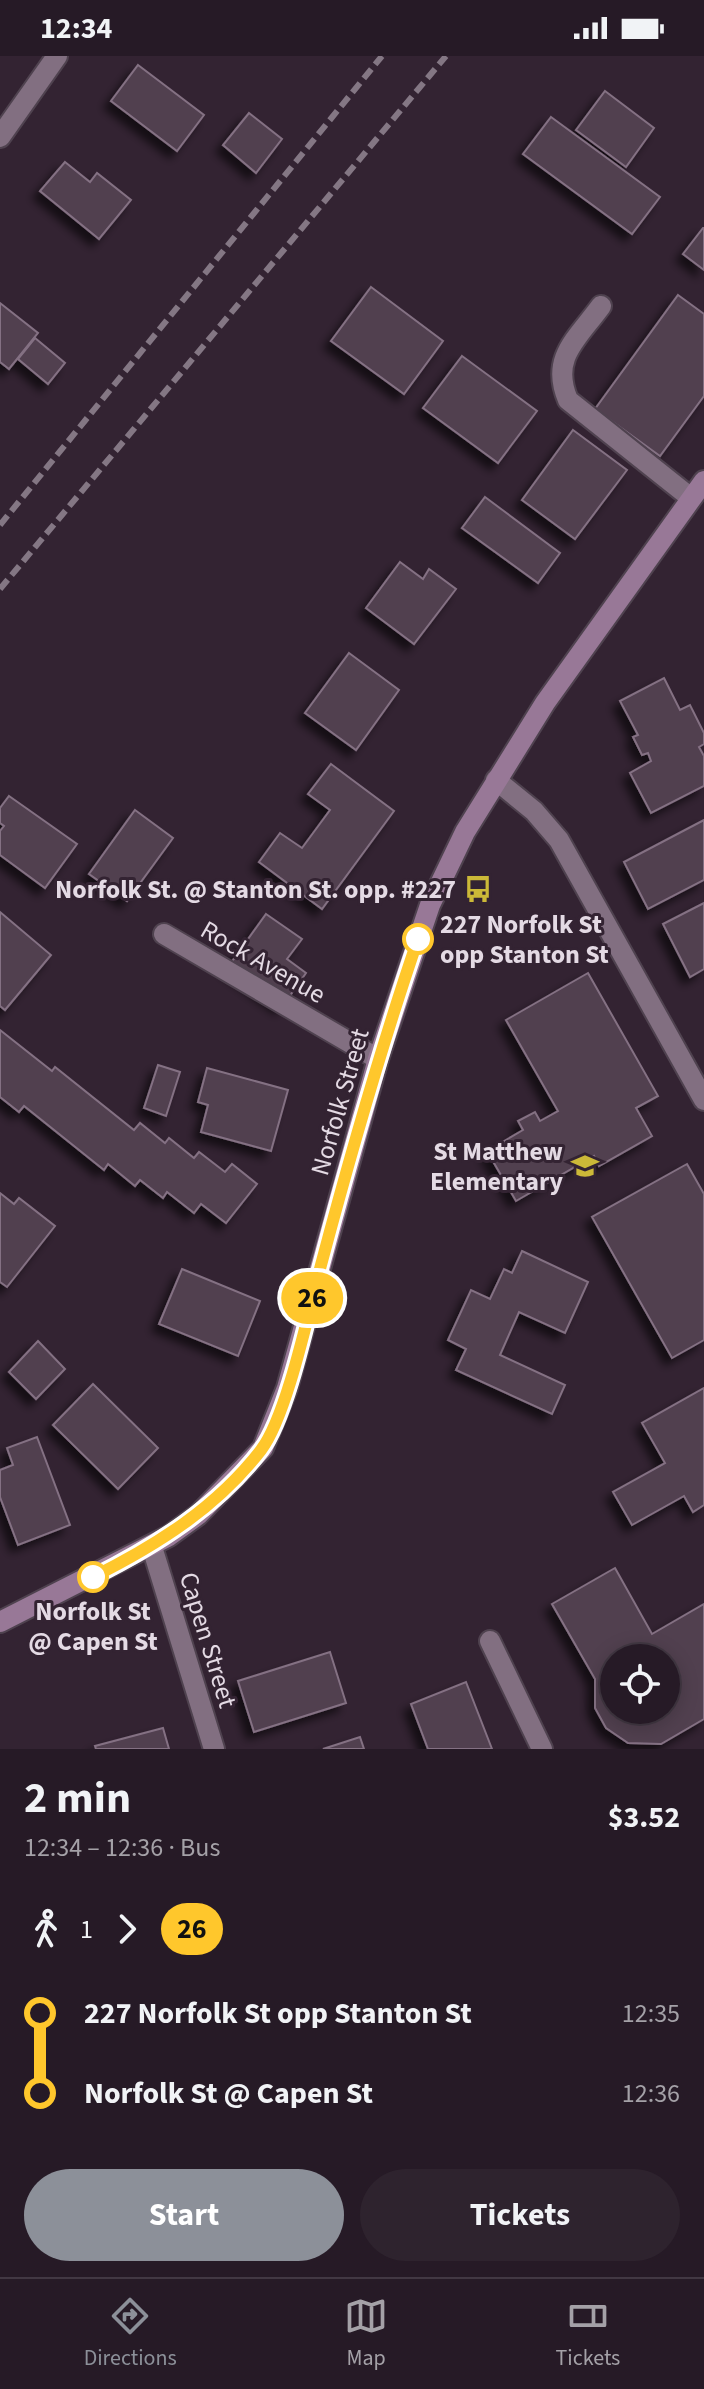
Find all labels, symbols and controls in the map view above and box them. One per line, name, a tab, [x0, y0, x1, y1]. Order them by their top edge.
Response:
text: 12:34	[40, 7, 112, 50]
place label: Norfolk St. @ Stanton St. opp. #227	[55, 871, 456, 908]
bus stop icon: Norfolk St. @ Stanton St. opp. #227	[463, 874, 493, 904]
place label: 227 Norfolk St opp Stanton St	[440, 906, 609, 973]
street label: Rock Avenue	[194, 911, 332, 1013]
marker: 227 Norfolk St opp Stanton St	[403, 924, 433, 954]
street label: Norfolk Street	[301, 1024, 379, 1180]
place label: St Matthew Elementary	[430, 1133, 563, 1200]
school or university icon: St Matthew Elementary	[570, 1151, 600, 1181]
line badge: 26	[276, 1272, 348, 1324]
text: 26	[297, 1278, 327, 1318]
marker: Norfolk St @ Capen St	[78, 1562, 108, 1592]
street label: Capen Street	[170, 1568, 246, 1712]
place label: Norfolk St @ Capen St	[28, 1593, 158, 1660]
map controls	[600, 1644, 680, 1724]
button: locate	[600, 1644, 680, 1724]
text: 2 min	[24, 1767, 131, 1830]
text: $3.52	[608, 1796, 680, 1839]
text: 12:34 – 12:36 · Bus	[24, 1829, 220, 1866]
icon: walk	[24, 1907, 68, 1951]
icon: forward	[105, 1907, 149, 1951]
text: 26	[177, 1909, 207, 1949]
text: 1	[80, 1911, 93, 1948]
text: 227 Norfolk St opp Stanton St	[84, 1992, 472, 2035]
text: 12:35	[622, 1995, 680, 2032]
text: Norfolk St @ Capen St	[84, 2072, 373, 2115]
text: 12:36	[622, 2075, 680, 2112]
button: Start	[24, 2169, 344, 2261]
button: Tickets	[360, 2169, 680, 2261]
tab: Directions	[84, 2294, 177, 2374]
tab: Map	[344, 2294, 388, 2374]
tab: Tickets	[555, 2294, 620, 2374]

